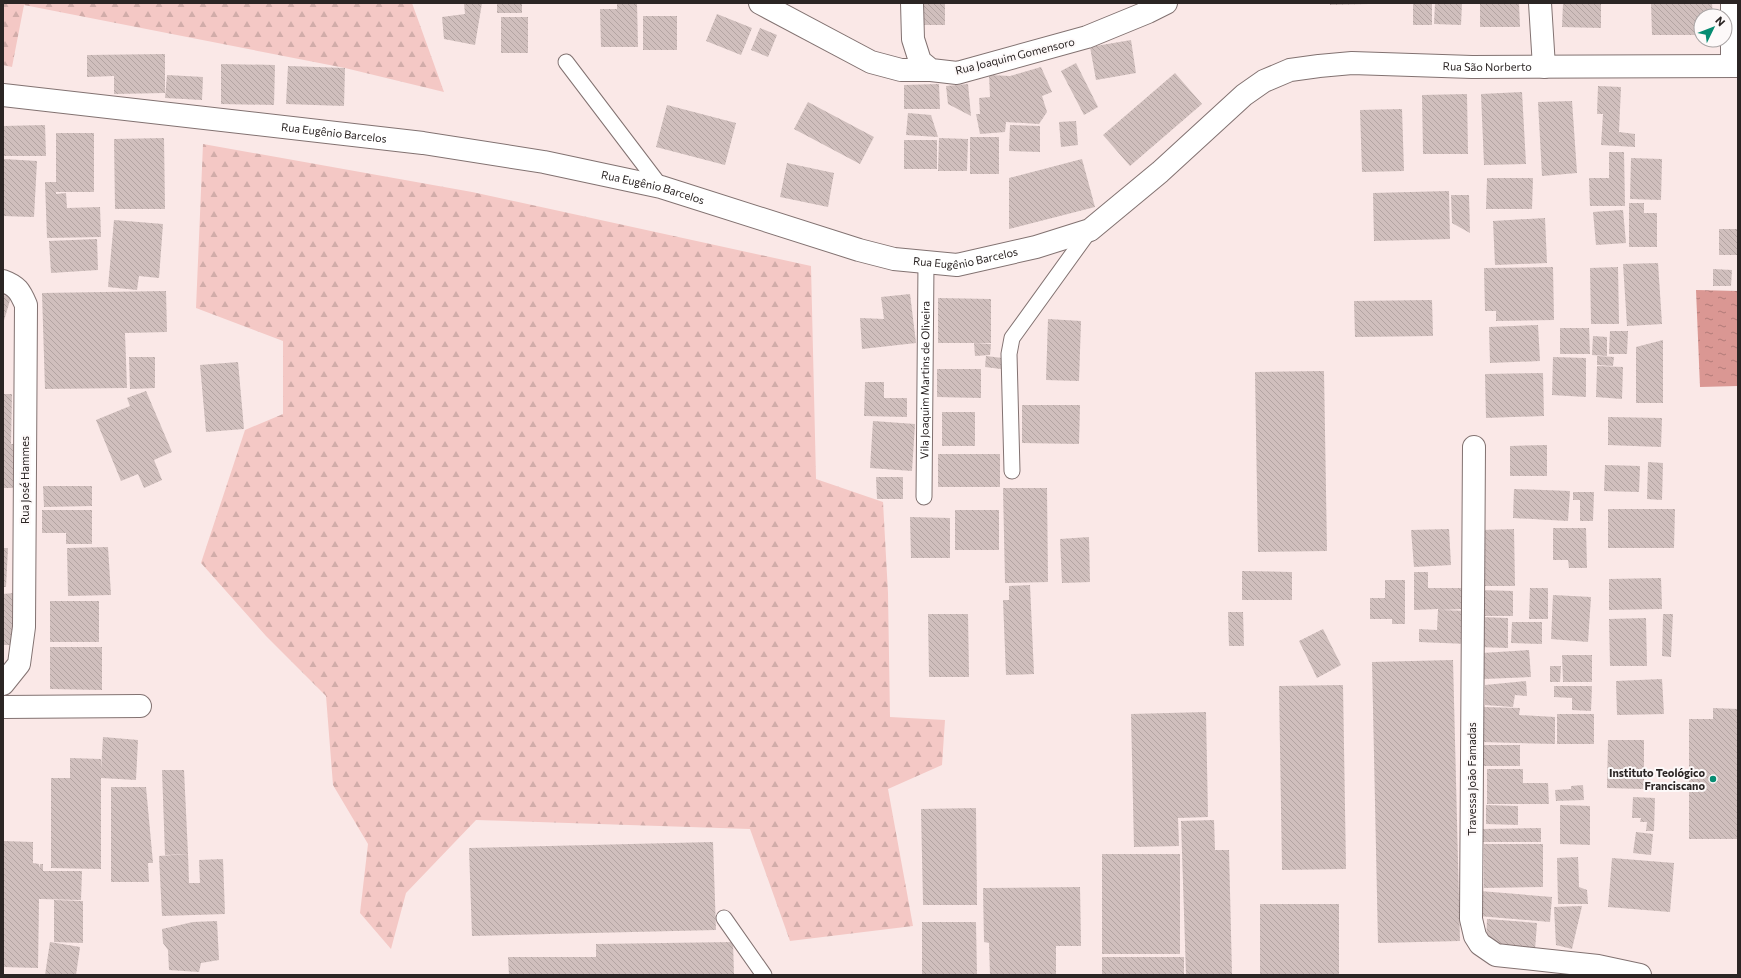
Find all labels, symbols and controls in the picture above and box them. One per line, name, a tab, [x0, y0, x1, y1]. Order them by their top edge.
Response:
north arrow	[1693, 8, 1733, 48]
text: N	[1713, 13, 1728, 28]
street label: Rua Joaquim Gomensoro	[954, 34, 1077, 78]
street label: Rua São Norberto	[1443, 59, 1532, 73]
street label: Rua Eugênio Barcelos	[280, 120, 387, 145]
street label: Rua Eugênio Barcelos	[600, 167, 706, 206]
street label: Rua Eugênio Barcelos	[912, 244, 1019, 271]
street label: Vila Joaquim Martins de Oliveira	[917, 301, 932, 459]
street label: Rua José Hammes	[18, 436, 32, 524]
street label: Travessa João Famadas	[1465, 722, 1479, 836]
place label: Instituto Teológico Franciscano	[1609, 766, 1705, 792]
marker: Instituto Teológico Franciscano	[1708, 774, 1718, 784]

